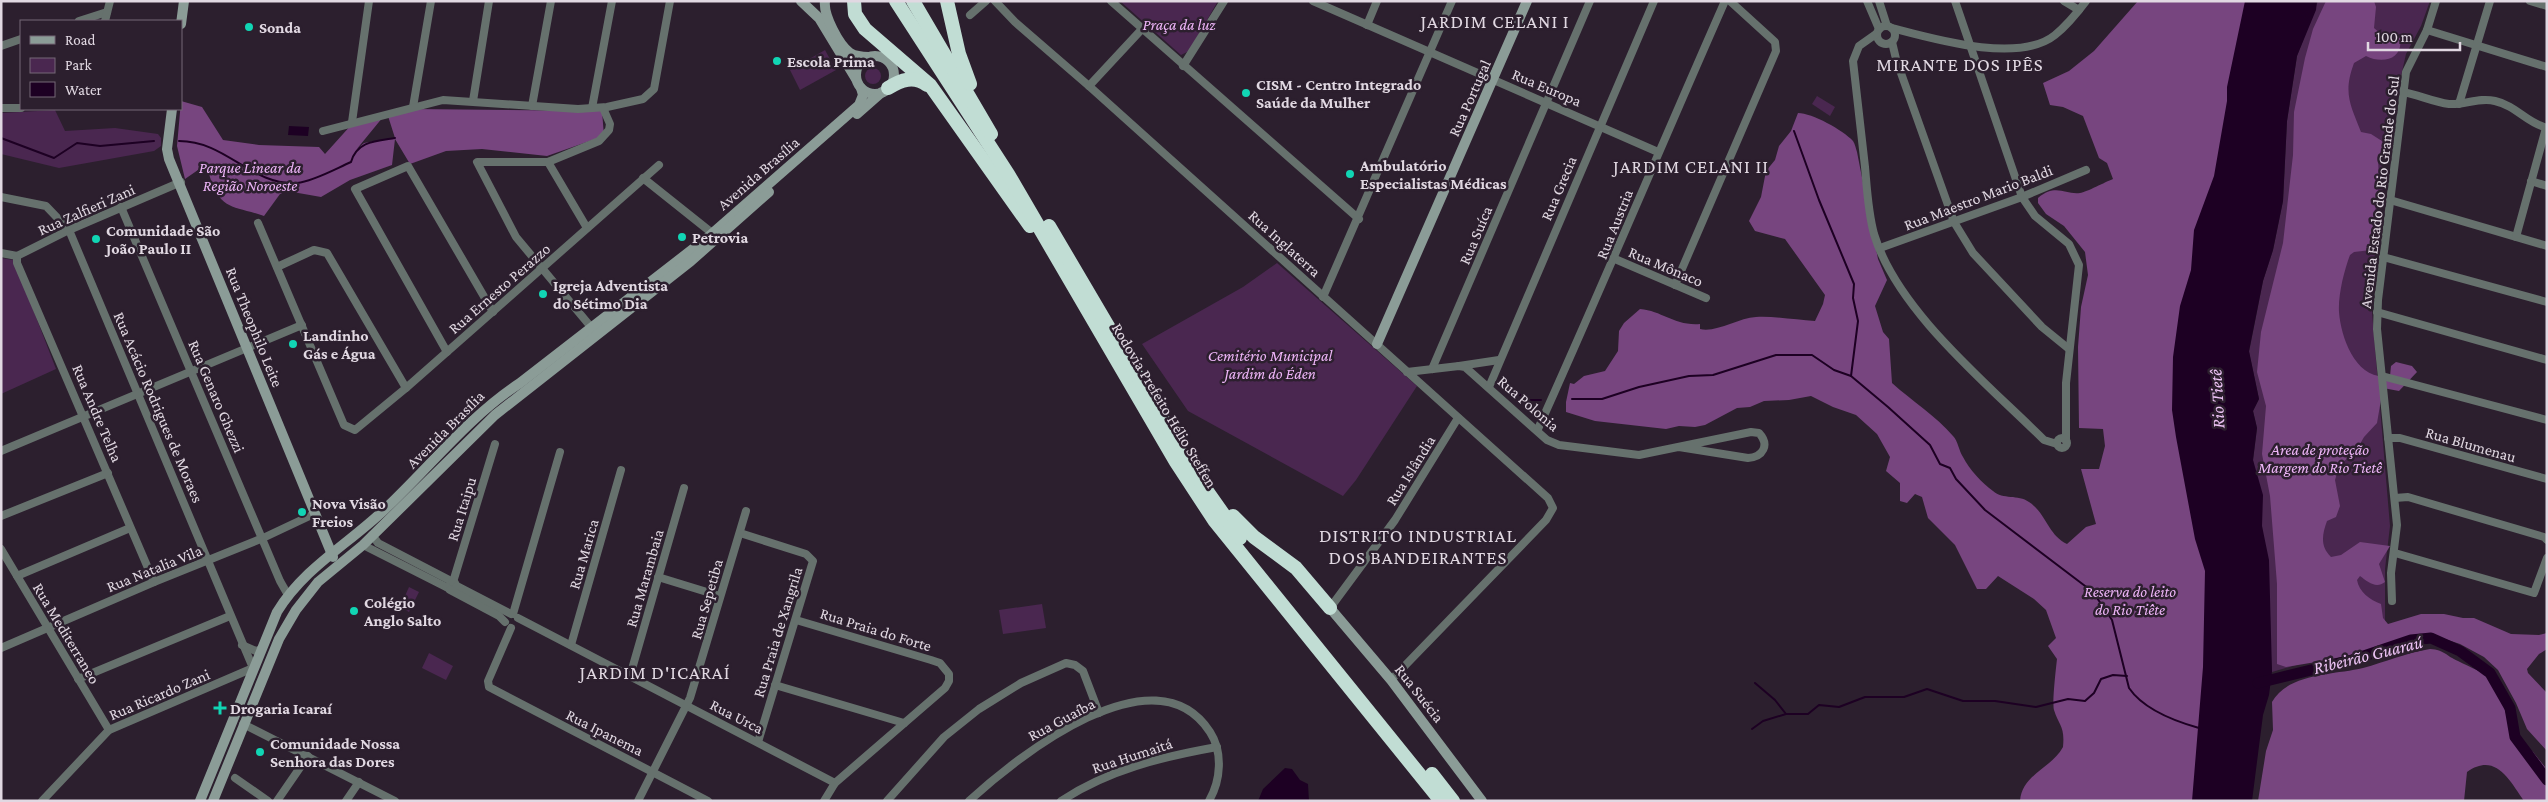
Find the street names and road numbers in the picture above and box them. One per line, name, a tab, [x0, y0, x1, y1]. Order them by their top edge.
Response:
street label: Rua Portugal	[1445, 57, 1495, 140]
street label: Rua Europa	[1509, 65, 1585, 111]
street label: Avenida Estado do Rio Grande do Sul	[2357, 75, 2402, 309]
street label: Avenida Brasília	[714, 133, 803, 213]
street label: Rua Grecia	[1537, 153, 1580, 223]
street label: Rua Maestro Mario Baldi	[1902, 161, 2055, 234]
street label: Rua Zalfieri Zani	[35, 180, 137, 238]
street label: Rua Austria	[1593, 186, 1636, 262]
street label: Rua Suíca	[1456, 203, 1496, 267]
street label: Rua Inglaterra	[1244, 207, 1325, 281]
street label: Rua Ernesto Perazzo	[445, 240, 554, 337]
street label: Rua Mônaco	[1626, 243, 1706, 290]
street label: Rua Theophilo Leite	[222, 265, 286, 390]
street label: Rua Acácio Rodrigues de Moraes	[110, 309, 207, 506]
street label: Rodovia Prefeito Hélio Steffen	[1109, 320, 1221, 491]
street label: Rua Genaro Ghezzi	[185, 337, 248, 455]
street label: Rua Andre Telha	[69, 362, 126, 465]
street label: Rua Polonia	[1495, 372, 1563, 435]
street label: Avenida Brasília	[403, 387, 488, 472]
street label: Rua Blumenau	[2424, 423, 2519, 466]
street label: Rua Islândia	[1382, 432, 1439, 508]
street label: Rua Itaipu	[444, 475, 480, 544]
street label: Rua Marica	[565, 517, 602, 591]
street label: Rua Marambaia	[622, 527, 667, 629]
street label: Rua Natalia Vila	[104, 541, 205, 595]
street label: Rua Sepetiba	[687, 557, 727, 641]
street label: Rua Praia de Xangrila	[750, 564, 807, 700]
street label: Rua Mediterraneo	[30, 580, 103, 687]
street label: Rua Praia do Forte	[818, 604, 934, 655]
street label: Rua Suécia	[1392, 661, 1448, 726]
street label: Rua Ricardo Zani	[106, 666, 212, 723]
street label: Rua Guaíba	[1025, 694, 1098, 744]
street label: Rua Urca	[707, 696, 767, 737]
street label: Rua Ipanema	[563, 706, 647, 760]
street label: Rua Humaitá	[1090, 734, 1175, 776]

